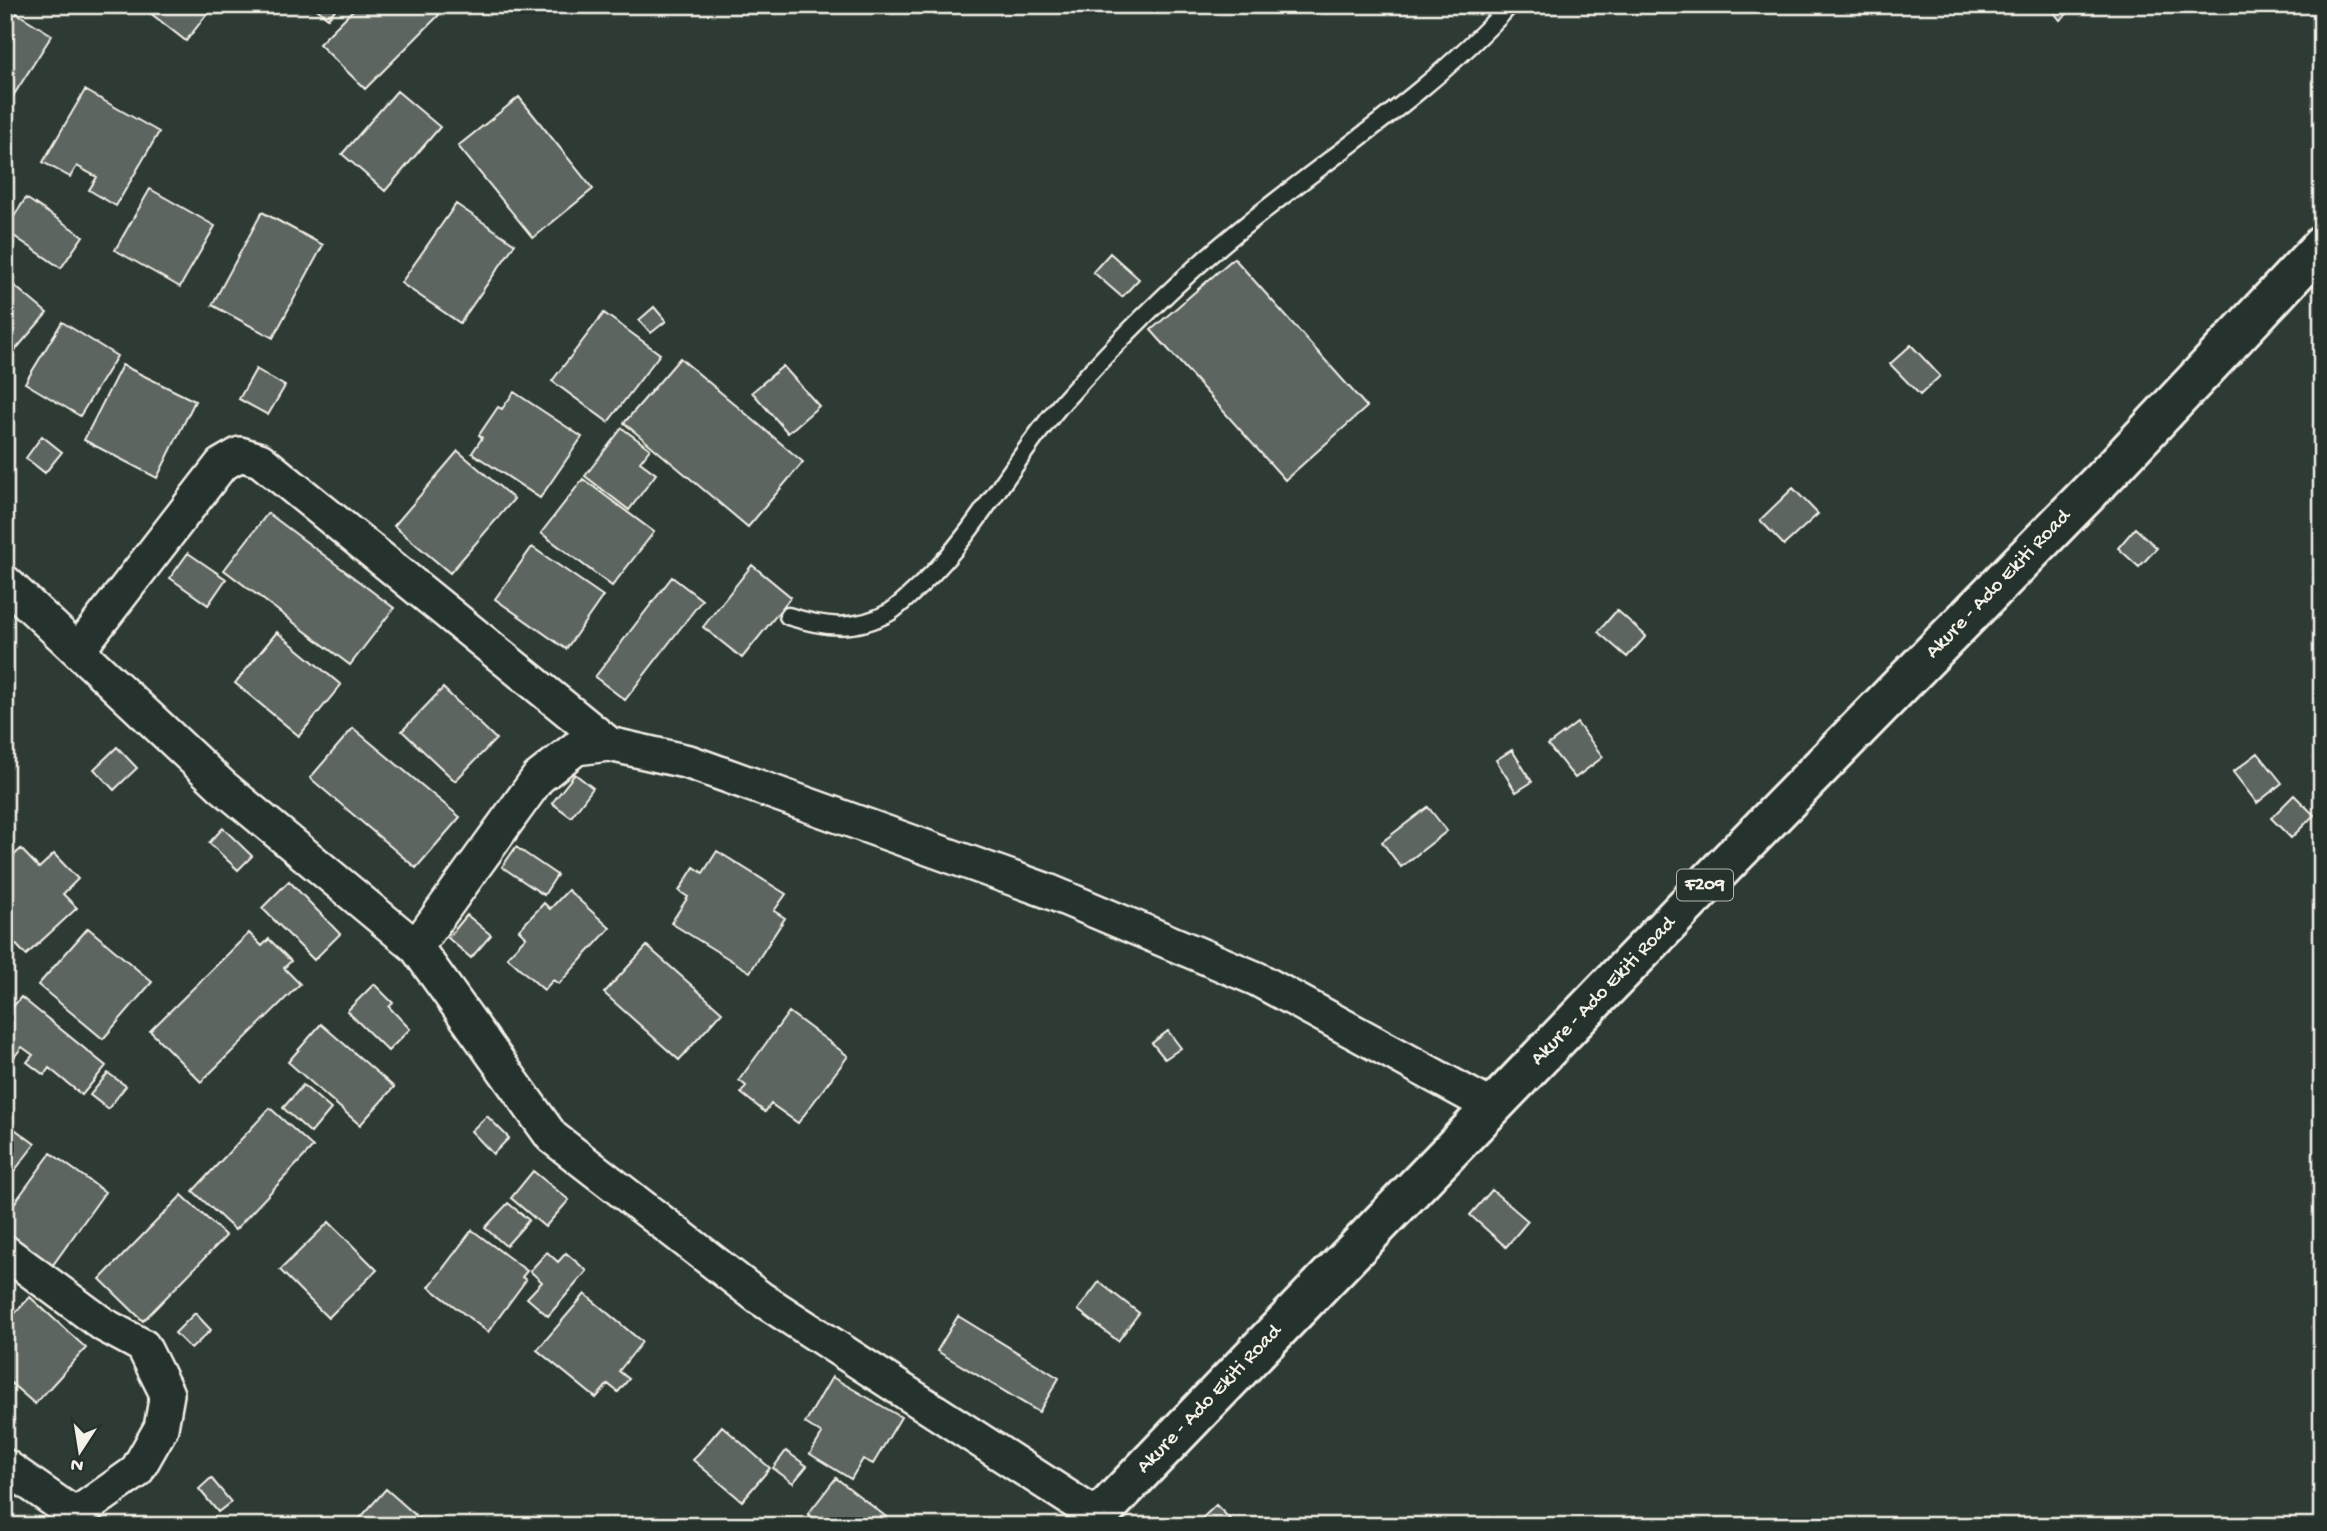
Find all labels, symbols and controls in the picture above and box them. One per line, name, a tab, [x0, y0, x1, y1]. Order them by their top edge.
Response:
street label: Akure - Ado Ekiti Road	[1921, 504, 2078, 665]
road number: F209	[1677, 870, 1733, 900]
street label: Akure - Ado Ekiti Road	[1526, 911, 1683, 1072]
street label: Akure - Ado Ekiti Road	[1132, 1319, 1289, 1480]
north arrow	[46, 1416, 116, 1486]
text: N	[69, 1452, 86, 1477]

